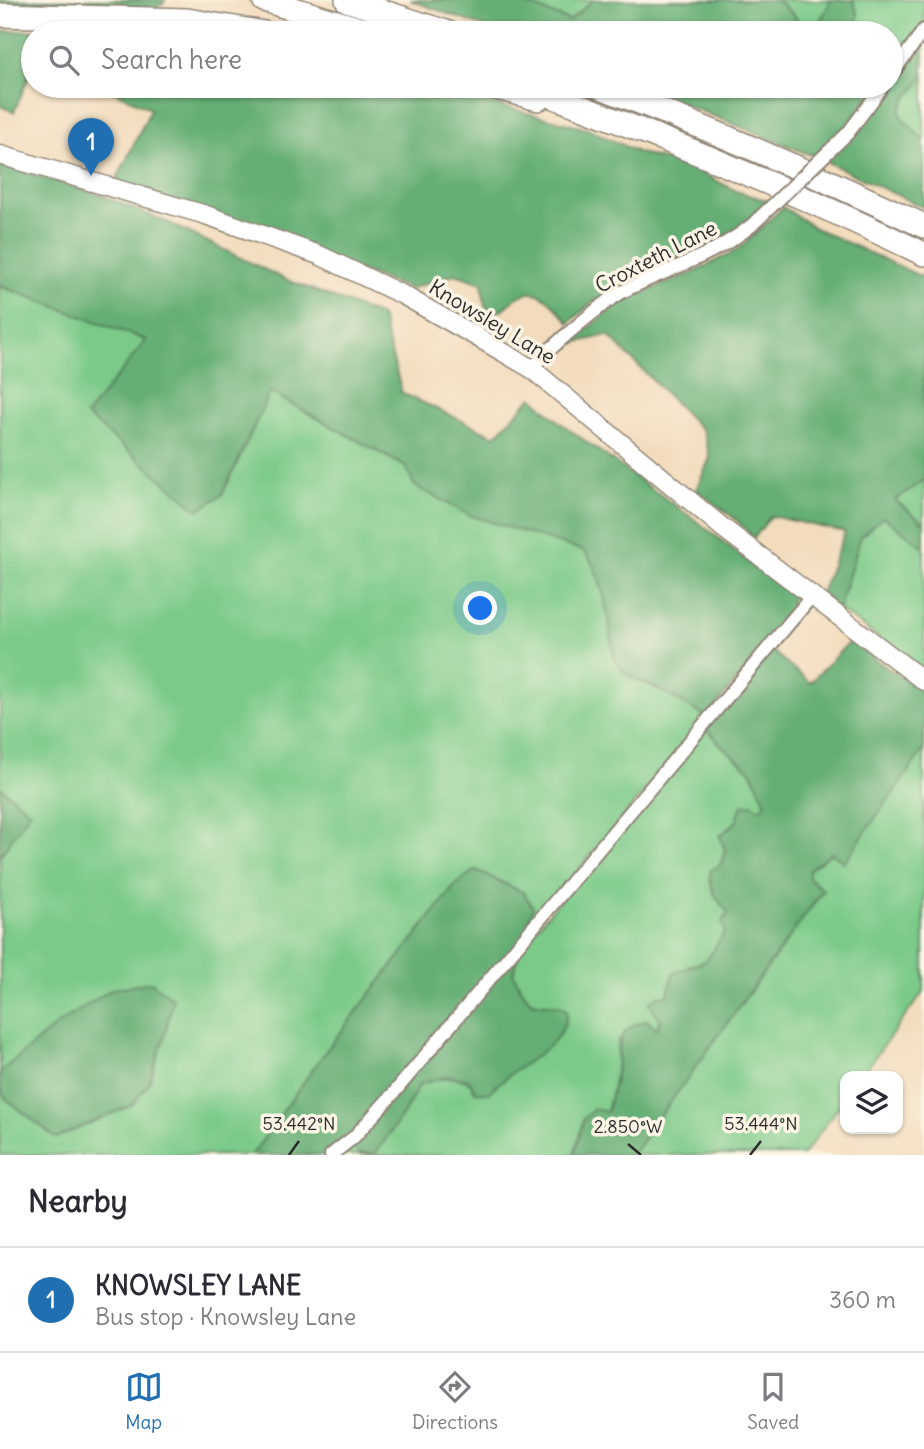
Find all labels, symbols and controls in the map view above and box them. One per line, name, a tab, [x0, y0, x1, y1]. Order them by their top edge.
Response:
search box	[21, 21, 903, 98]
icon: search	[45, 41, 83, 79]
text: Search here	[101, 43, 242, 76]
pin: 1	[68, 118, 114, 176]
street label: Croxteth Lane	[590, 214, 721, 299]
street label: Knowsley Lane	[424, 273, 560, 370]
your location	[463, 591, 497, 625]
map controls	[840, 1071, 903, 1134]
button: layers	[840, 1071, 903, 1134]
text: 53.442°N	[262, 1112, 336, 1135]
text: 53.444°N	[724, 1112, 798, 1135]
text: 2.850°W	[594, 1115, 662, 1138]
text: Nearby	[28, 1182, 128, 1220]
text: KNOWSLEY LANE	[95, 1269, 301, 1302]
text: 1	[46, 1285, 56, 1314]
text: 360 m	[829, 1285, 896, 1314]
text: Bus stop · Knowsley Lane	[95, 1302, 356, 1331]
tab: Map	[125, 1368, 163, 1434]
tab: Directions	[412, 1368, 498, 1434]
tab: Saved	[747, 1368, 799, 1434]

